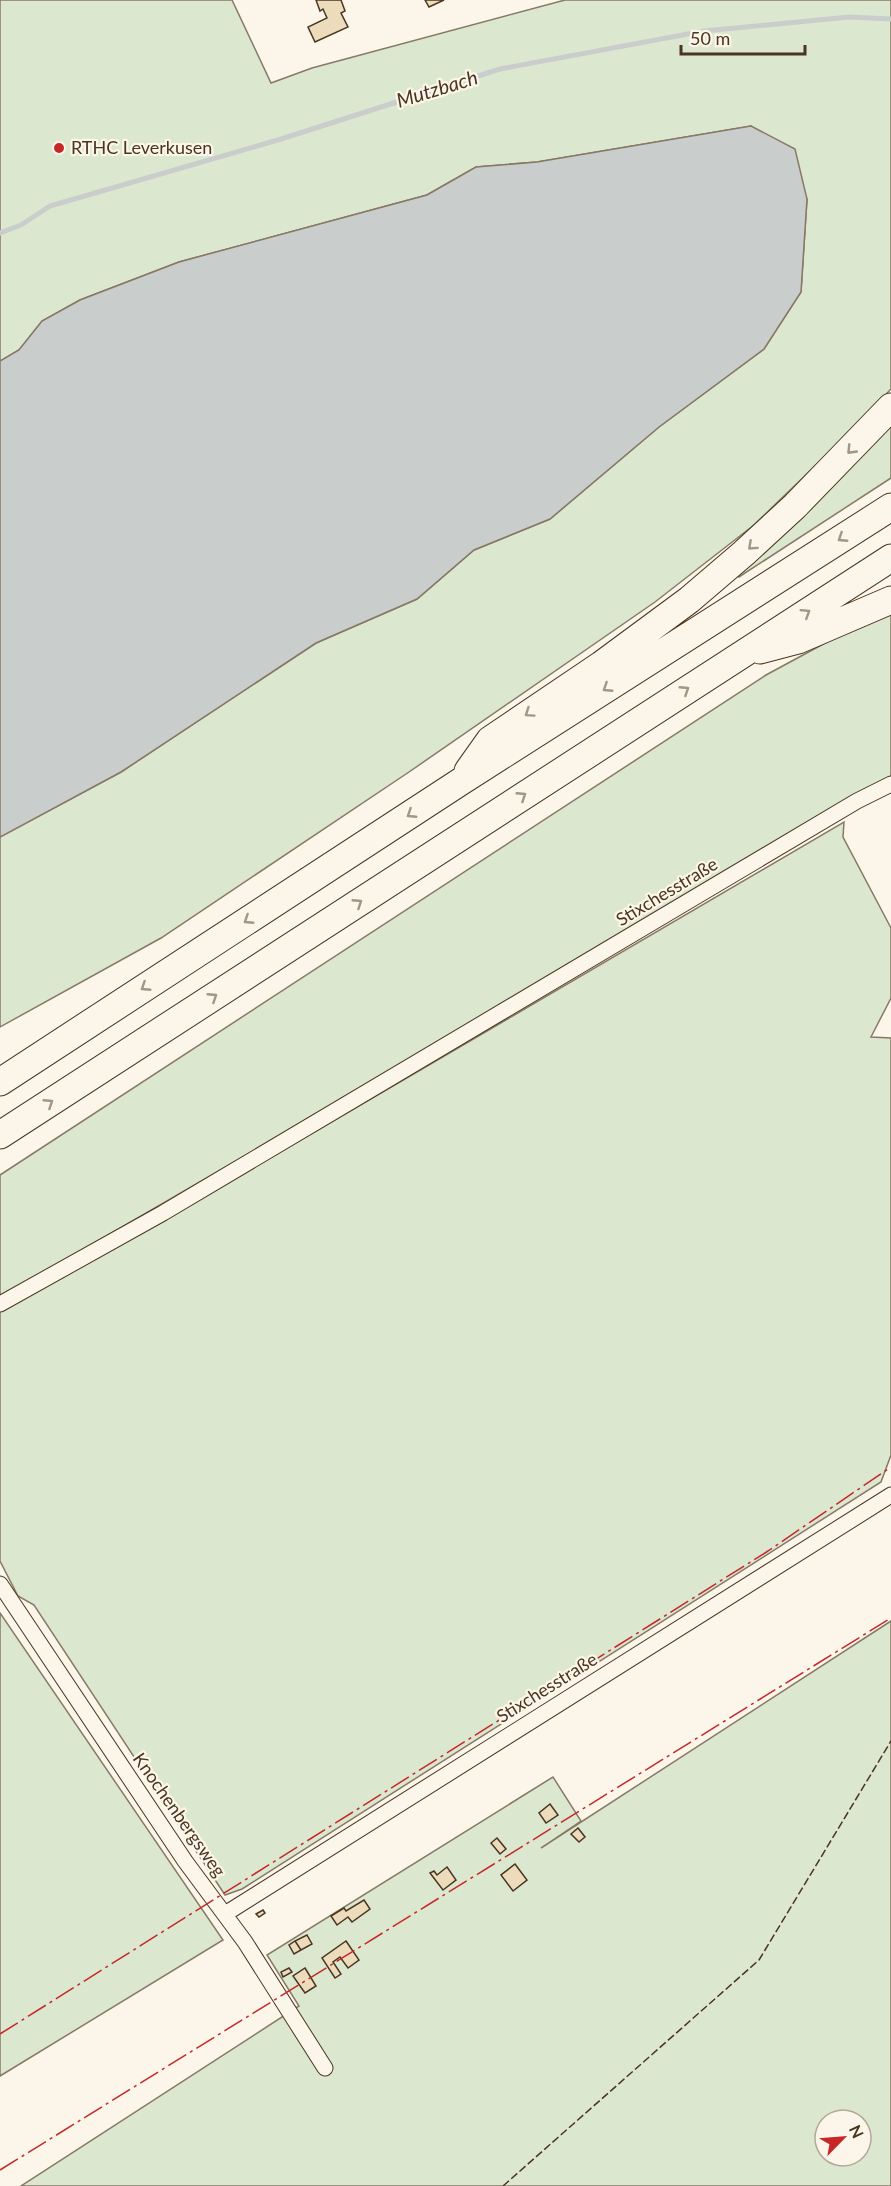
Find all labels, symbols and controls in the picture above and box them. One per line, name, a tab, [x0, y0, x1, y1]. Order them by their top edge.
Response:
scale bar	[681, 18, 806, 56]
text: 50 m	[690, 27, 730, 49]
water label: Mutzbach	[393, 64, 480, 112]
place label: RTHC Leverkusen	[71, 136, 212, 158]
marker: RTHC Leverkusen	[52, 141, 66, 155]
one-way arrow	[847, 442, 858, 453]
one-way arrow	[838, 531, 848, 543]
one-way arrow	[748, 539, 759, 550]
one-way arrow	[800, 608, 810, 620]
one-way arrow	[602, 681, 613, 692]
one-way arrow	[679, 686, 690, 697]
one-way arrow	[525, 706, 535, 718]
one-way arrow	[516, 792, 526, 804]
one-way arrow	[407, 807, 418, 818]
street label: Stixchesstraße	[612, 852, 721, 930]
one-way arrow	[352, 899, 363, 910]
one-way arrow	[244, 913, 254, 925]
one-way arrow	[141, 980, 151, 992]
one-way arrow	[206, 993, 217, 1004]
one-way arrow	[42, 1099, 53, 1110]
street label: Stixchesstraße	[492, 1647, 601, 1727]
street label: Knochenbergsweg	[129, 1748, 231, 1881]
north arrow	[813, 2108, 873, 2168]
text: N	[846, 2122, 868, 2141]

